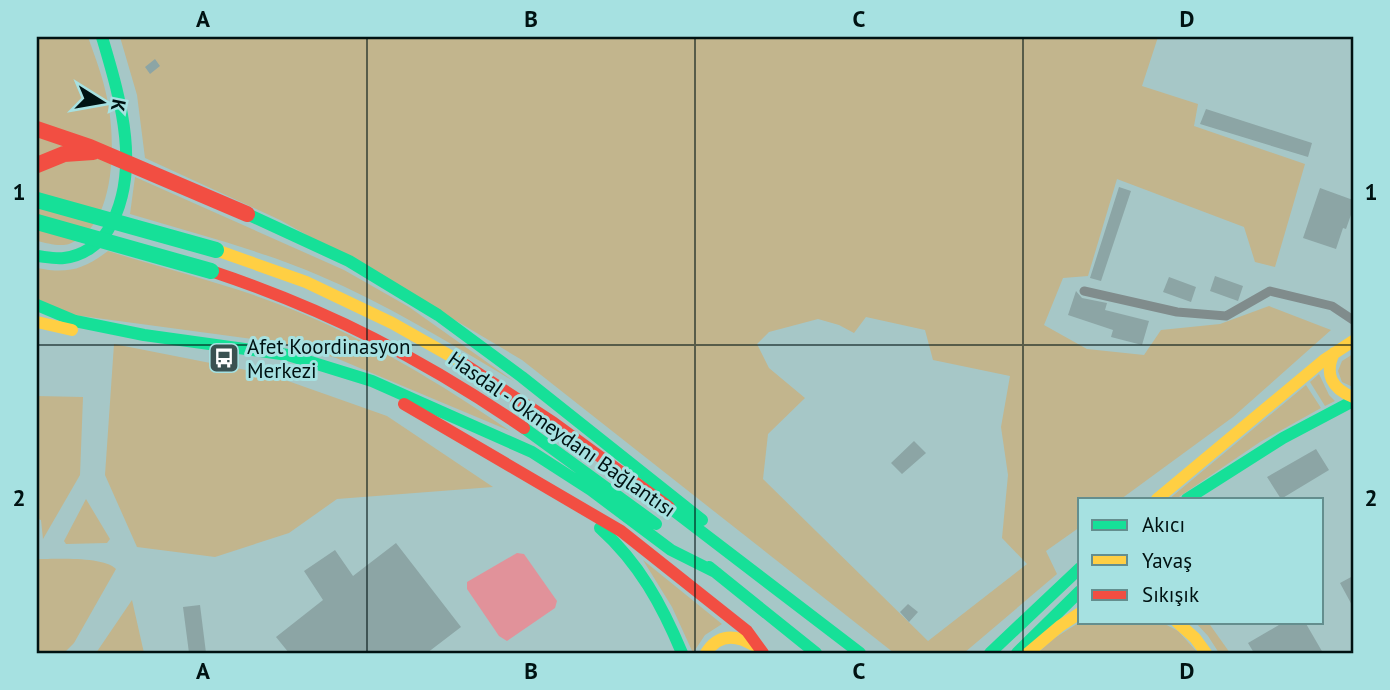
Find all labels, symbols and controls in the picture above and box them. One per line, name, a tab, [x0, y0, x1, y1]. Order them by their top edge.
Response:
text: A	[196, 4, 210, 33]
text: B	[524, 4, 538, 33]
text: C	[853, 4, 866, 33]
text: D	[1180, 4, 1194, 33]
north arrow	[66, 66, 136, 136]
text: K	[106, 97, 132, 114]
text: 1	[12, 177, 26, 206]
text: 1	[1364, 177, 1378, 206]
place label: Afet Koordinasyon Merkezi	[247, 333, 411, 384]
bus stop icon: Afet Koordinasyon Merkezi	[207, 341, 241, 375]
street label: Hasdal - Okmeydanı Bağlantısı	[443, 345, 681, 523]
text: 2	[12, 483, 26, 512]
text: 2	[1364, 483, 1378, 512]
legend	[1078, 498, 1324, 624]
text: Akıcı	[1142, 511, 1185, 538]
text: Yavaş	[1142, 547, 1192, 574]
text: Sıkışık	[1142, 581, 1199, 608]
text: A	[196, 656, 210, 685]
text: B	[524, 656, 538, 685]
text: C	[853, 656, 866, 685]
text: D	[1180, 656, 1194, 685]

